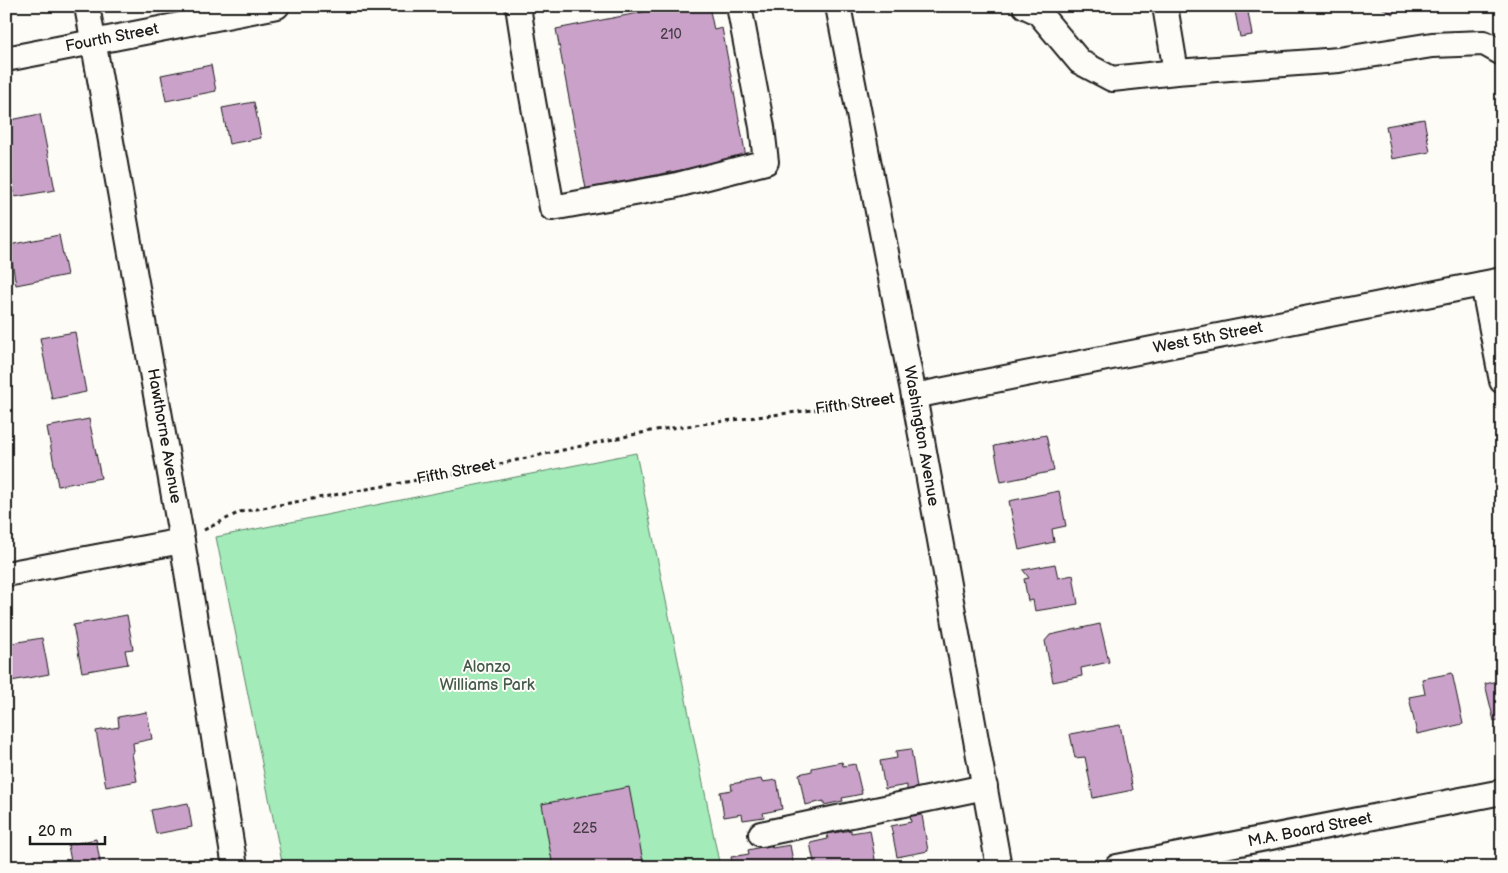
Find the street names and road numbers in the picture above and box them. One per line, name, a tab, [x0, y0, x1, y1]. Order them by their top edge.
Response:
street label: Fourth Street	[64, 20, 160, 56]
street label: West 5th Street	[1152, 318, 1264, 358]
street label: Washington Avenue	[899, 364, 943, 508]
street label: Hawthorne Avenue	[143, 367, 185, 505]
street label: Fifth Street	[814, 389, 896, 419]
street label: Fifth Street	[415, 455, 497, 489]
street label: M.A. Board Street	[1246, 809, 1374, 851]

